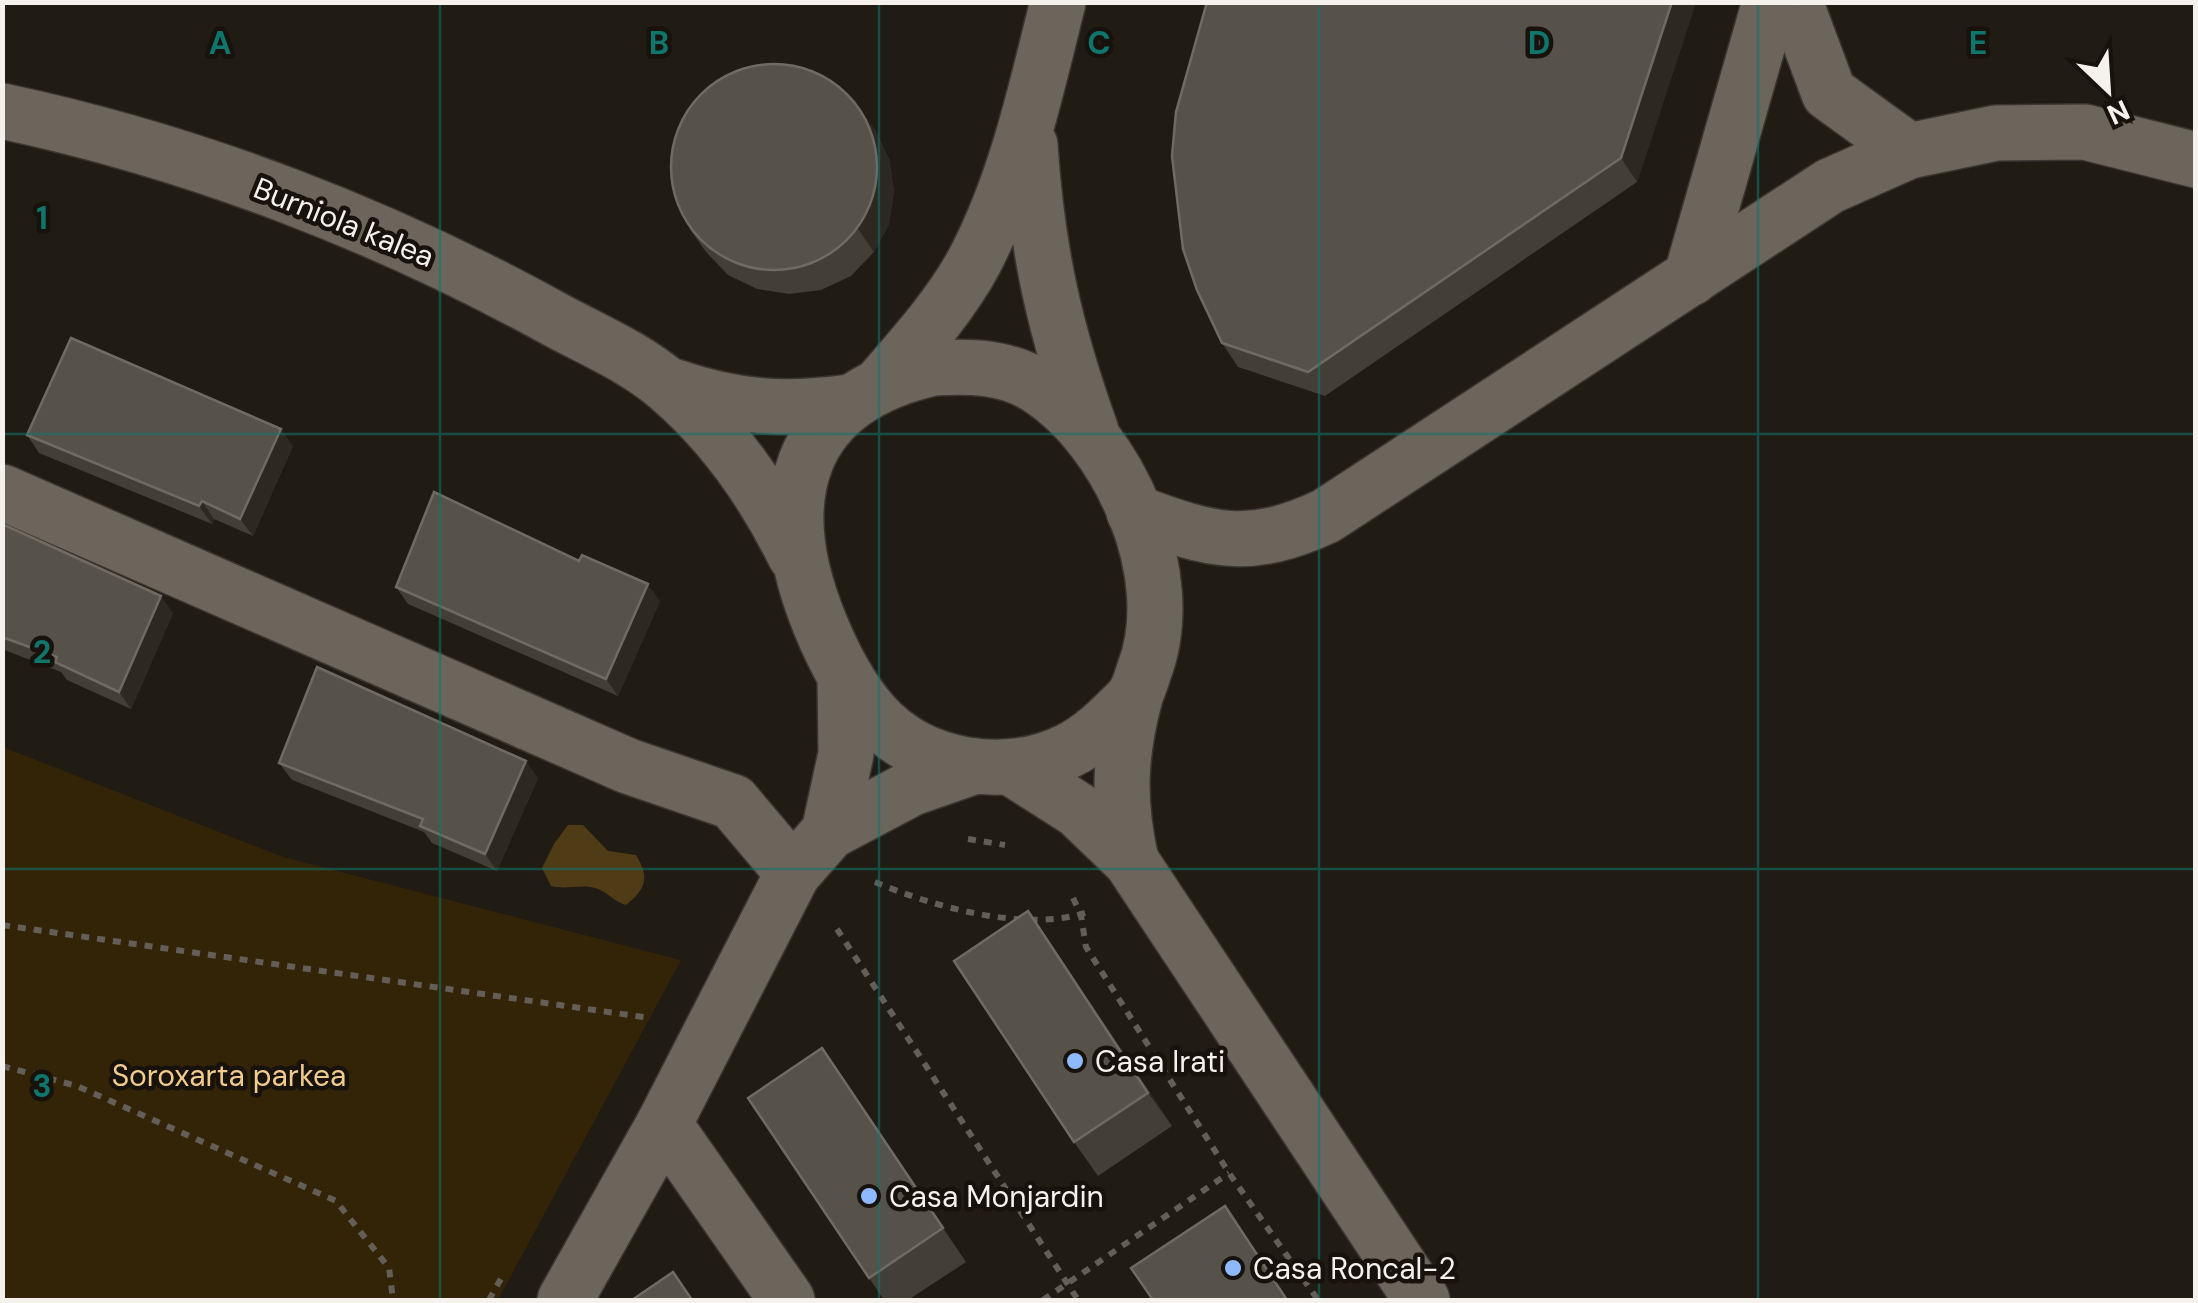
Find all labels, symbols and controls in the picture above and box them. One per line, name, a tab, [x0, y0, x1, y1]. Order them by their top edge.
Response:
text: A	[209, 22, 231, 64]
text: B	[649, 22, 669, 64]
text: C	[1087, 22, 1111, 64]
text: D	[1528, 22, 1550, 64]
text: E	[1969, 22, 1987, 64]
north arrow	[2058, 40, 2158, 140]
text: N	[2101, 91, 2135, 133]
street label: Burniola kalea	[248, 168, 440, 276]
text: 1	[36, 197, 48, 239]
text: 2	[33, 631, 51, 673]
place label: Casa Irati	[1095, 1042, 1225, 1081]
marker: Casa Irati	[1064, 1050, 1086, 1072]
park label: Soroxarta parkea	[112, 1056, 346, 1095]
text: 3	[32, 1065, 52, 1107]
place label: Casa Monjardin	[889, 1177, 1104, 1216]
marker: Casa Monjardin	[858, 1185, 880, 1207]
place label: Casa Roncal-2	[1253, 1249, 1456, 1288]
marker: Casa Roncal-2	[1222, 1257, 1244, 1279]

